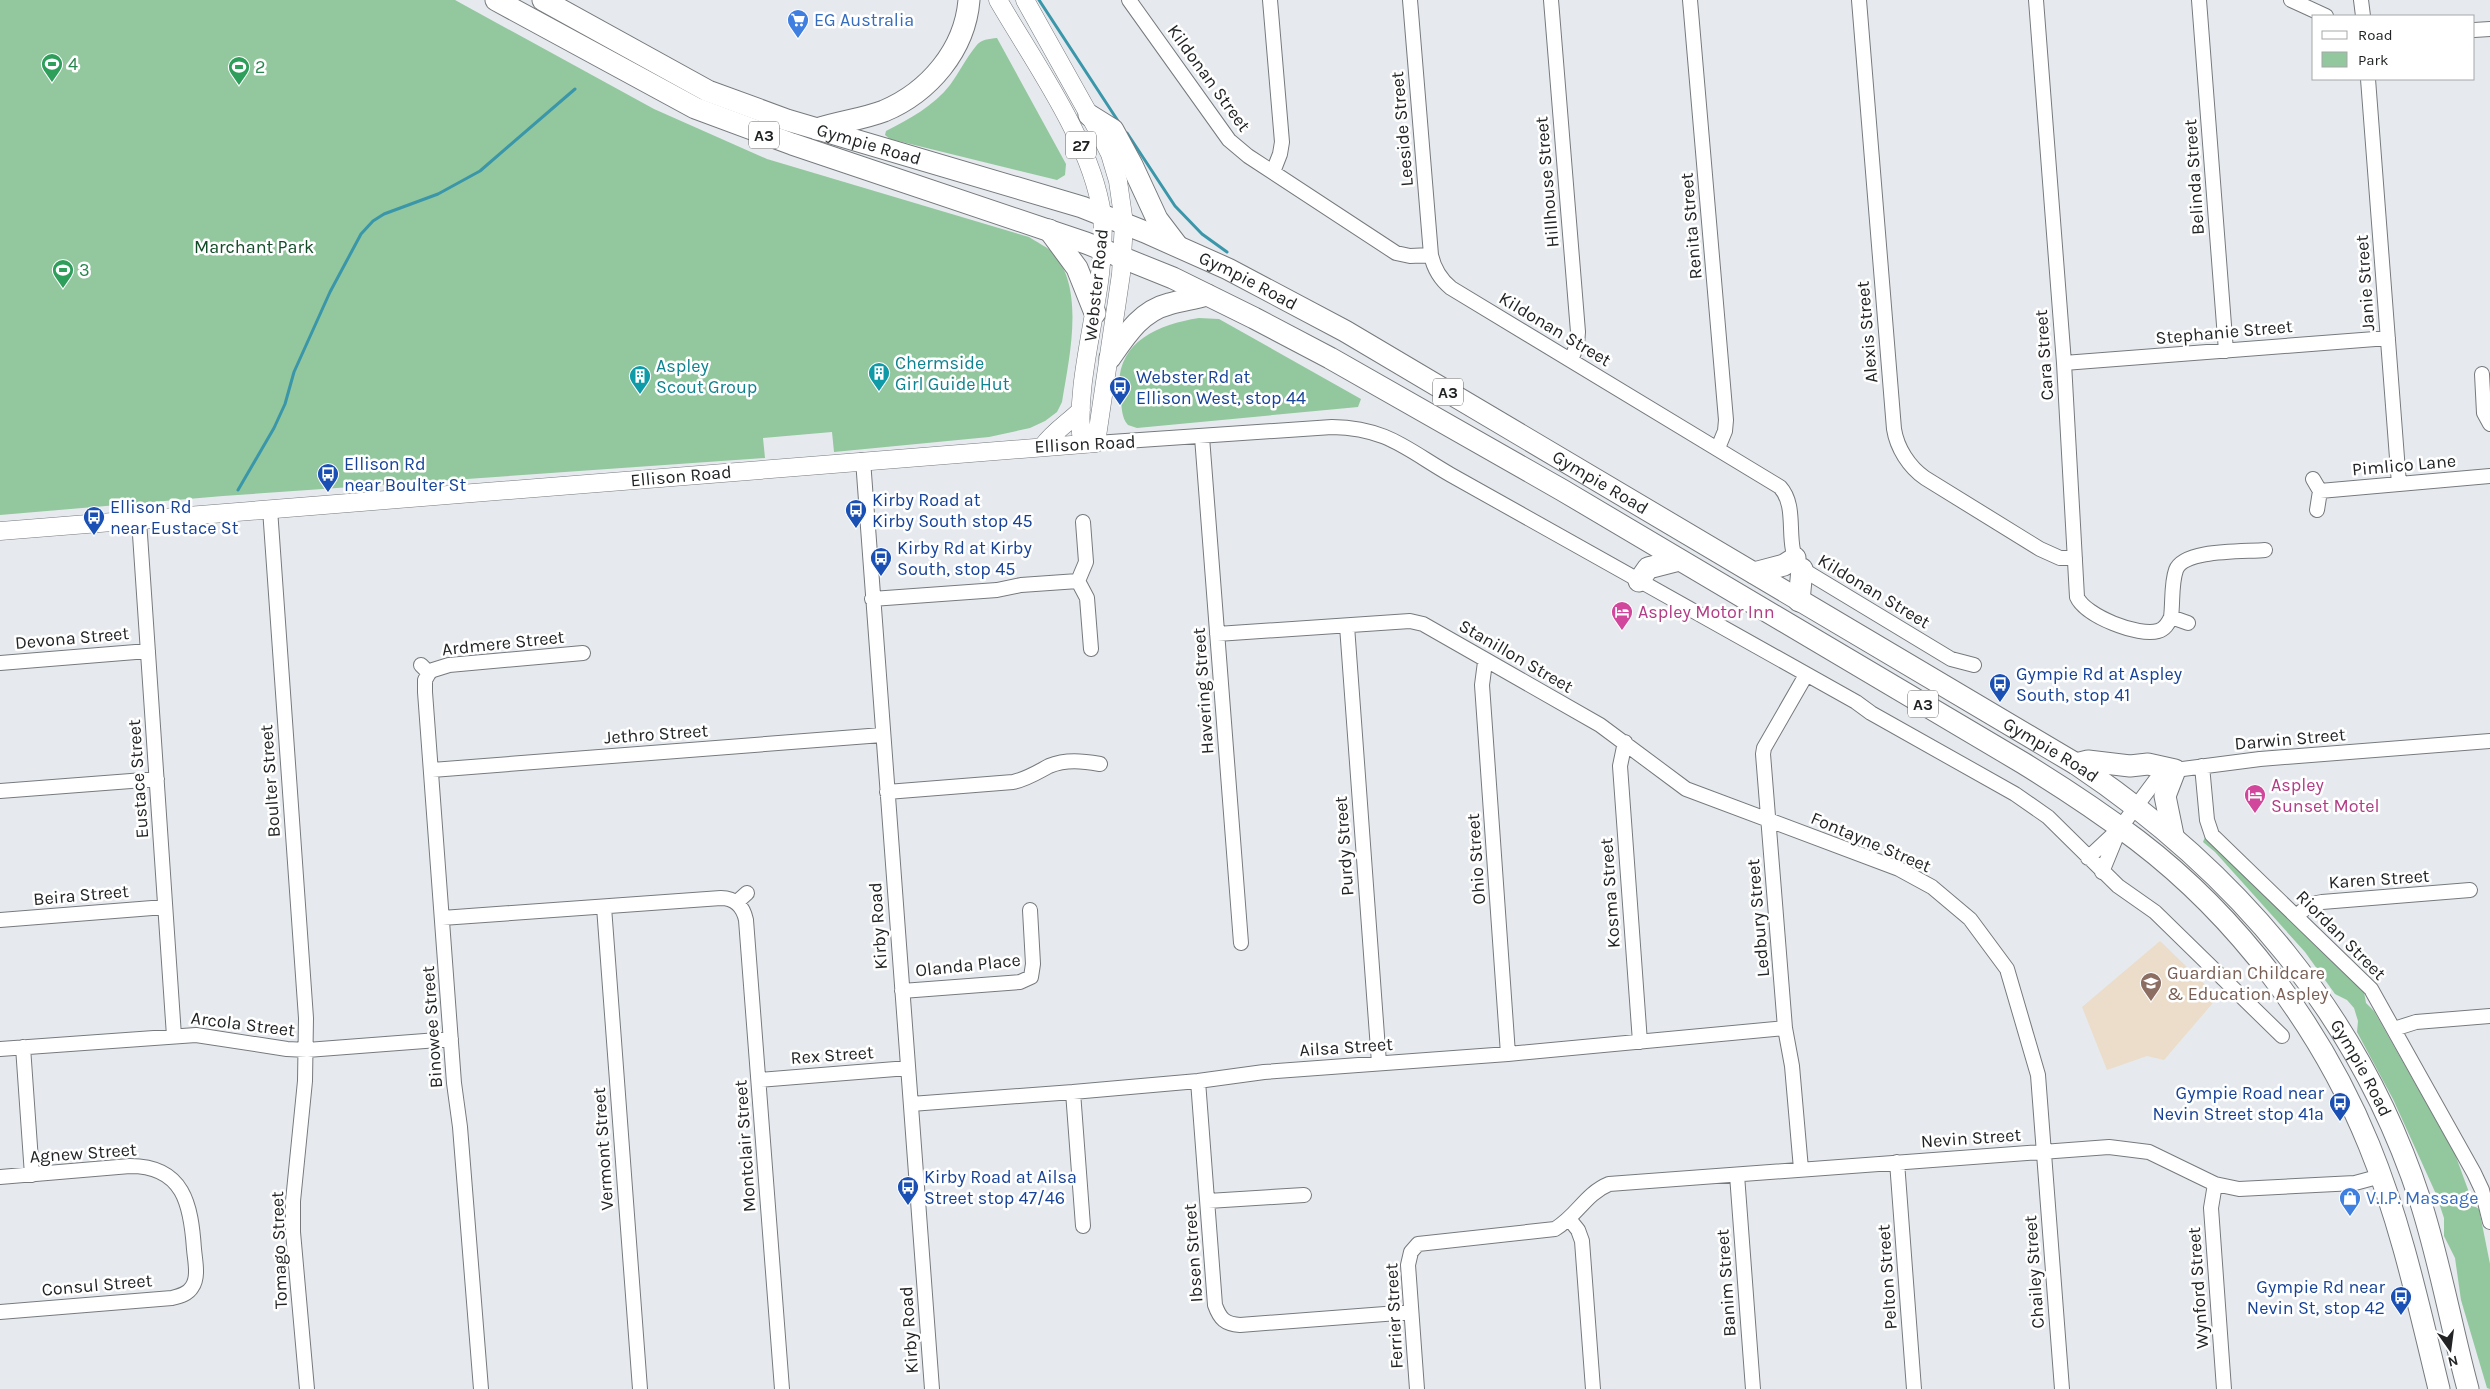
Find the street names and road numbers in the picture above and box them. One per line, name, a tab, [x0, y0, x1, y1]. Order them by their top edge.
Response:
street label: Kildonan Street	[1163, 20, 1255, 136]
street label: Leeside Street	[1386, 70, 1418, 187]
street label: Hillhouse Street	[1530, 115, 1564, 248]
street label: Gympie Road	[814, 118, 924, 170]
street label: Belinda Street	[2179, 118, 2209, 236]
road number: A3	[749, 122, 779, 148]
road number: 27	[1066, 132, 1096, 158]
street label: Renita Street	[1675, 172, 1707, 280]
street label: Webster Road	[1079, 228, 1113, 342]
street label: Janie Street	[2351, 234, 2379, 332]
street label: Gympie Road	[1196, 246, 1301, 315]
street label: Alexis Street	[1852, 280, 1882, 384]
street label: Kildonan Street	[1495, 287, 1615, 371]
street label: Cara Street	[2030, 309, 2058, 401]
street label: Stephanie Street	[2155, 315, 2294, 349]
road number: A3	[1433, 378, 1463, 406]
street label: Ellison Road	[1034, 430, 1136, 458]
street label: Gympie Road	[1548, 445, 1652, 519]
street label: Pimlico Lane	[2351, 449, 2457, 481]
street label: Ellison Road	[630, 461, 732, 491]
street label: Kildonan Street	[1814, 549, 1934, 633]
street label: Stanillon Street	[1455, 614, 1577, 698]
street label: Devona Street	[14, 622, 130, 654]
street label: Ardmere Street	[441, 626, 566, 660]
street label: Havering Street	[1188, 627, 1218, 755]
road number: A3	[1908, 691, 1938, 718]
street label: Gympie Road	[1999, 712, 2103, 787]
street label: Eustace Street	[123, 718, 153, 839]
street label: Jethro Street	[603, 719, 709, 749]
street label: Darwin Street	[2234, 723, 2347, 755]
street label: Boulter Street	[255, 724, 285, 838]
street label: Purdy Street	[1330, 795, 1358, 897]
street label: Fontayne Street	[1808, 807, 1935, 877]
street label: Ohio Street	[1462, 812, 1490, 905]
street label: Kosma Street	[1595, 837, 1625, 949]
street label: Ledbury Street	[1742, 858, 1774, 978]
street label: Karen Street	[2328, 864, 2430, 894]
street label: Beira Street	[32, 880, 130, 910]
street label: Kirby Road	[864, 882, 892, 970]
street label: Riordan Street	[2292, 886, 2391, 985]
street label: Olanda Place	[914, 949, 1022, 981]
street label: Binowee Street	[417, 965, 447, 1089]
street label: Arcola Street	[190, 1007, 296, 1041]
street label: Gympie Road	[2325, 1015, 2397, 1120]
street label: Ailsa Street	[1298, 1033, 1394, 1061]
street label: Rex Street	[790, 1041, 874, 1069]
street label: Montclair Street	[729, 1079, 761, 1213]
street label: Vermont Street	[588, 1087, 618, 1211]
street label: Nevin Street	[1920, 1124, 2022, 1152]
street label: Agnew Street	[29, 1138, 138, 1168]
street label: Tomago Street	[266, 1190, 292, 1309]
street label: Ibsen Street	[1179, 1203, 1207, 1303]
street label: Chailey Street	[2019, 1214, 2049, 1329]
street label: Pelton Street	[1872, 1223, 1902, 1330]
street label: Wynford Street	[2183, 1226, 2213, 1350]
street label: Banim Street	[1711, 1228, 1741, 1338]
street label: Ferrier Street	[1380, 1262, 1408, 1370]
street label: Consul Street	[41, 1269, 153, 1301]
street label: Kirby Road	[895, 1286, 923, 1374]

